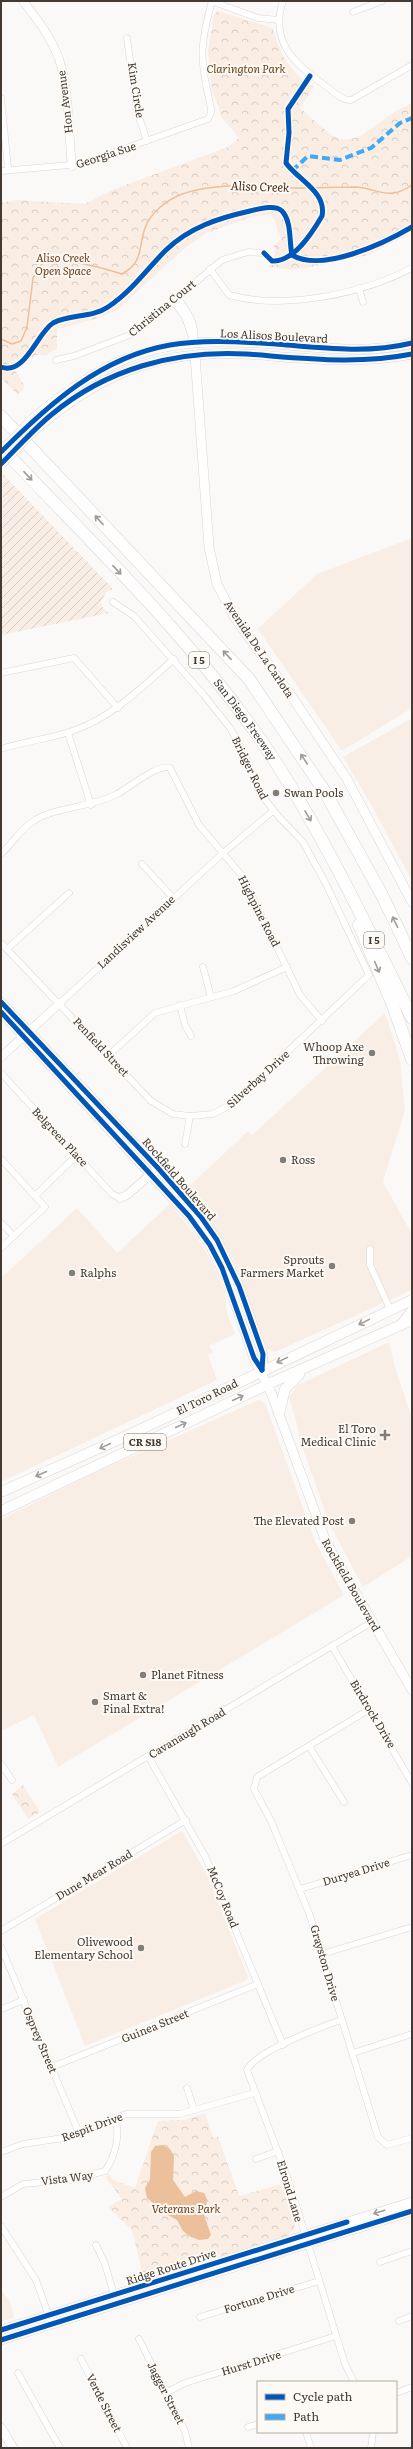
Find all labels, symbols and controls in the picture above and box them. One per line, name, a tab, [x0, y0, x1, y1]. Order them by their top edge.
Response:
park label: Clarington Park	[207, 60, 285, 76]
street label: Kim Circle	[125, 61, 149, 119]
street label: Hon Avenue	[52, 69, 76, 135]
street label: Georgia Sue	[73, 137, 138, 171]
water label: Aliso Creek	[230, 176, 290, 196]
park label: Aliso Creek Open Space	[35, 249, 91, 278]
street label: Christina Court	[124, 275, 199, 339]
street label: Los Alisos Boulevard	[220, 324, 329, 346]
one-way arrow	[23, 471, 33, 481]
one-way arrow	[95, 515, 104, 525]
one-way arrow	[112, 565, 122, 575]
street label: Avenida De La Carlota	[221, 596, 299, 701]
one-way arrow	[222, 650, 231, 660]
road number: I 5	[189, 652, 209, 668]
street label: San Diego Freeway	[211, 675, 282, 764]
street label: Bridger Road	[229, 733, 273, 802]
one-way arrow	[299, 753, 307, 765]
place label: Swan Pools	[284, 784, 343, 800]
marker: Swan Pools	[271, 788, 281, 798]
one-way arrow	[305, 810, 313, 822]
street label: Highpine Road	[235, 872, 285, 949]
street label: Landisview Avenue	[93, 891, 178, 972]
one-way arrow	[391, 917, 398, 929]
road number: I 5	[364, 932, 384, 948]
one-way arrow	[374, 961, 381, 973]
street label: Penfield Street	[70, 1013, 134, 1080]
place label: Whoop Axe Throwing	[303, 1038, 365, 1067]
street label: Silverbay Drive	[222, 1045, 293, 1111]
marker: Whoop Axe Throwing	[367, 1048, 377, 1058]
street label: Belgreen Place	[29, 1103, 93, 1170]
street label: Rockfield Boulevard	[139, 1133, 220, 1223]
place label: Ross	[291, 1151, 315, 1167]
marker: Ross	[278, 1155, 288, 1165]
place label: Sprouts Farmers Market	[240, 1251, 325, 1280]
marker: Sprouts Farmers Market	[327, 1261, 337, 1271]
place label: Ralphs	[80, 1264, 116, 1280]
marker: Ralphs	[67, 1268, 77, 1278]
one-way arrow	[358, 1318, 370, 1326]
one-way arrow	[276, 1357, 288, 1364]
street label: El Toro Road	[173, 1374, 240, 1418]
one-way arrow	[231, 1394, 243, 1402]
place label: El Toro Medical Clinic	[300, 1420, 376, 1449]
one-way arrow	[175, 1421, 187, 1428]
marker: El Toro Medical Clinic	[379, 1429, 391, 1441]
road number: CR S18	[124, 1434, 166, 1450]
one-way arrow	[99, 1443, 111, 1450]
one-way arrow	[35, 1470, 47, 1478]
place label: The Elevated Post	[253, 1512, 345, 1528]
marker: The Elevated Post	[347, 1516, 357, 1526]
street label: Rockfield Boulevard	[319, 1535, 385, 1634]
place label: Planet Fitness	[151, 1666, 224, 1682]
marker: Planet Fitness	[138, 1670, 148, 1680]
street label: Birdrock Drive	[347, 1676, 401, 1751]
place label: Smart & Final Extra!	[103, 1687, 164, 1716]
marker: Smart & Final Extra!	[90, 1697, 100, 1707]
street label: Cavanaugh Road	[145, 1703, 228, 1761]
street label: Dune Mear Road	[52, 1845, 135, 1903]
street label: Duryea Drive	[320, 1853, 392, 1889]
street label: McCoy Road	[204, 1863, 244, 1930]
street label: Grayston Drive	[307, 1923, 345, 2003]
place label: Olivewood Elementary School	[34, 1933, 133, 1962]
marker: Olivewood Elementary School	[136, 1943, 146, 1953]
street label: Osprey Street	[20, 2004, 62, 2076]
street label: Guinea Street	[119, 2004, 191, 2046]
street label: Respit Drive	[59, 2108, 125, 2144]
street label: Elrond Lane	[274, 2158, 308, 2224]
street label: Vista Way	[40, 2166, 95, 2188]
park label: Veterans Park	[152, 2200, 220, 2216]
one-way arrow	[373, 2209, 386, 2216]
street label: Ridge Route Drive	[123, 2244, 218, 2288]
street label: Fortune Drive	[221, 2280, 296, 2316]
street label: Hurst Drive	[219, 2345, 283, 2379]
street label: Jagger Street	[144, 2359, 190, 2427]
street label: Verde Street	[83, 2371, 127, 2435]
legend	[257, 2381, 397, 2433]
text: Cycle path	[293, 2387, 353, 2405]
text: Path	[293, 2407, 319, 2425]

